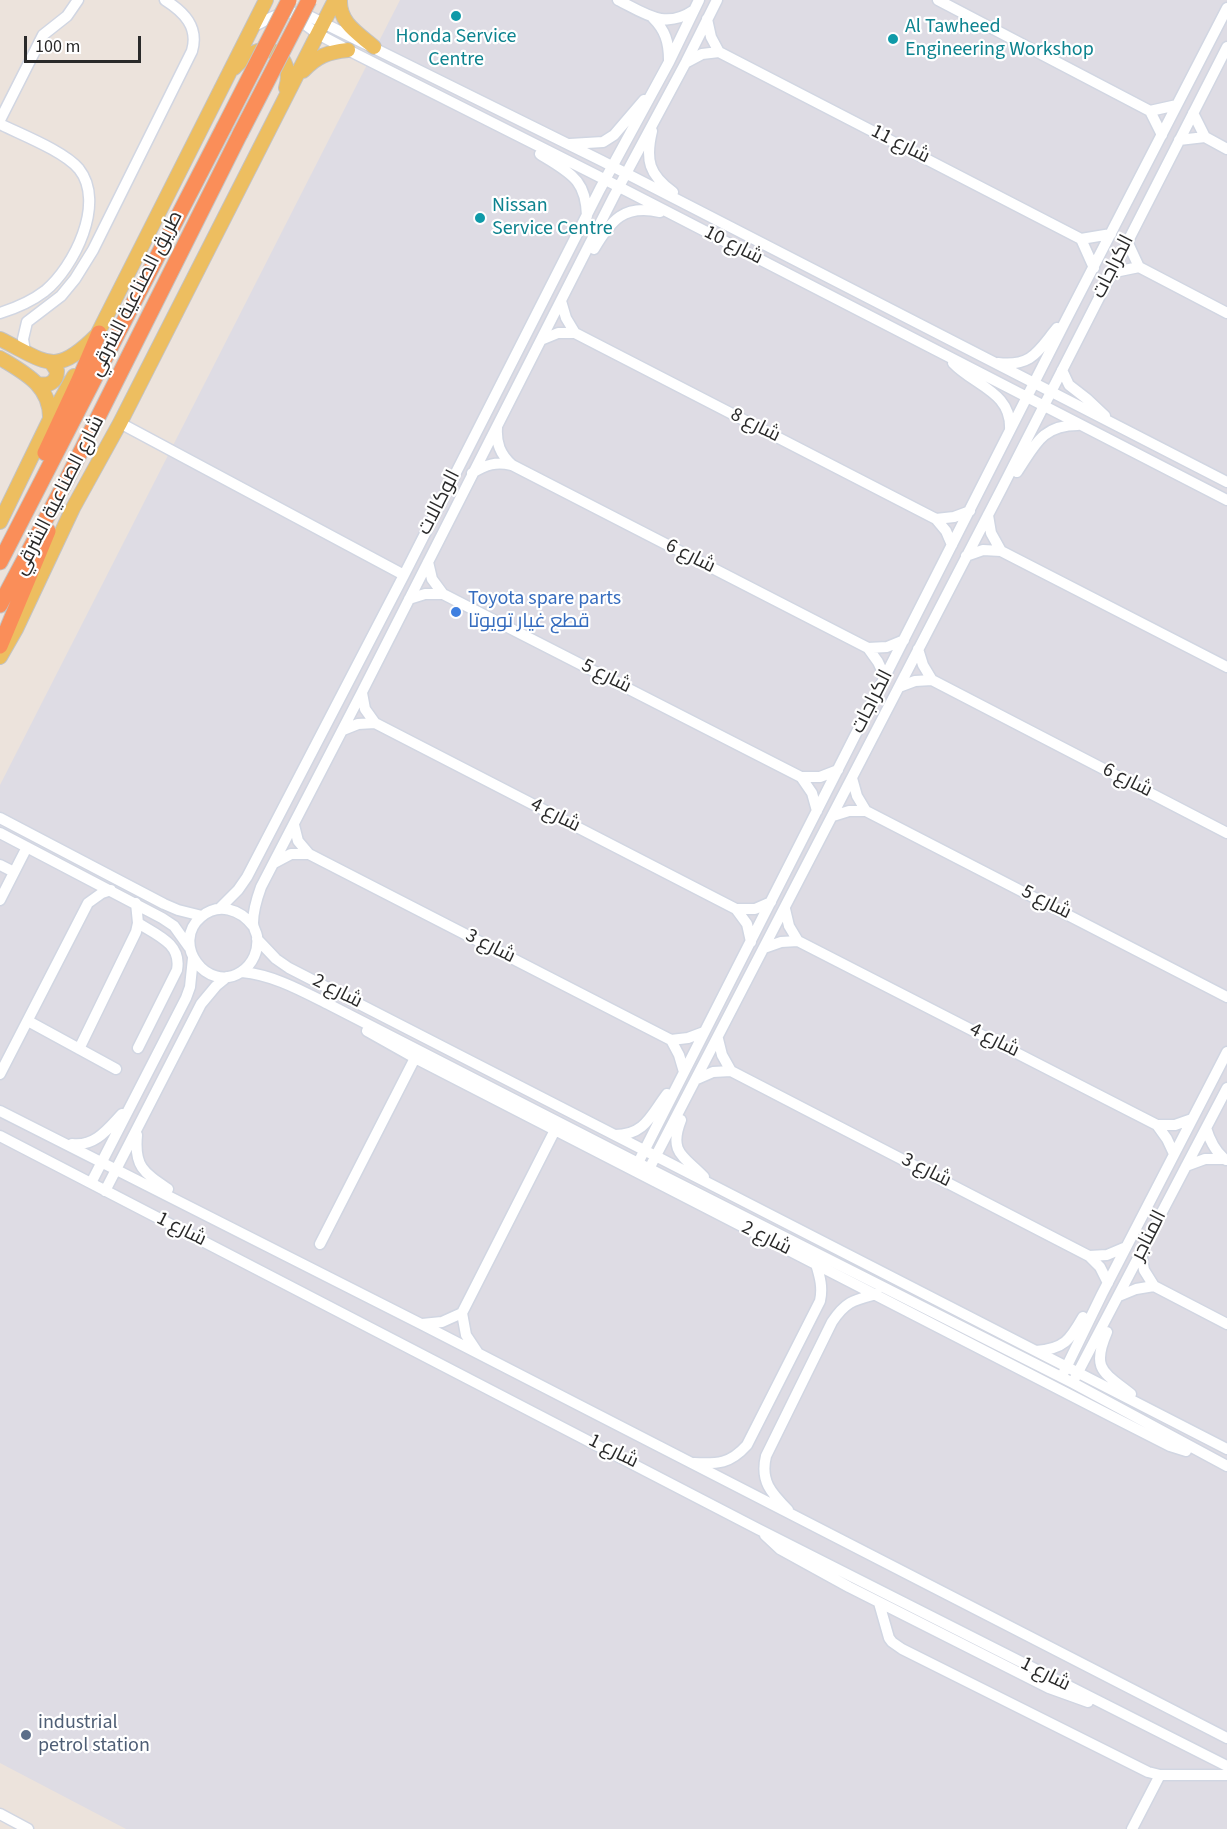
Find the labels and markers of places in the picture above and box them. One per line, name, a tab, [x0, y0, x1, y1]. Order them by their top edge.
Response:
marker: Honda Service Centre	[449, 9, 463, 23]
place label: Al Tawheed Engineering Workshop	[905, 16, 1094, 63]
place label: Honda Service Centre	[396, 26, 516, 73]
marker: Al Tawheed Engineering Workshop	[886, 32, 900, 46]
place label: Nissan Service Centre	[492, 195, 613, 242]
marker: Nissan Service Centre	[473, 211, 487, 225]
place label: Toyota spare parts قطع غيار تويوتا	[468, 588, 621, 635]
marker: Toyota spare parts قطع غيار تويوتا	[449, 605, 463, 619]
place label: industrial petrol station	[38, 1712, 150, 1759]
marker: industrial petrol station	[19, 1728, 33, 1742]

